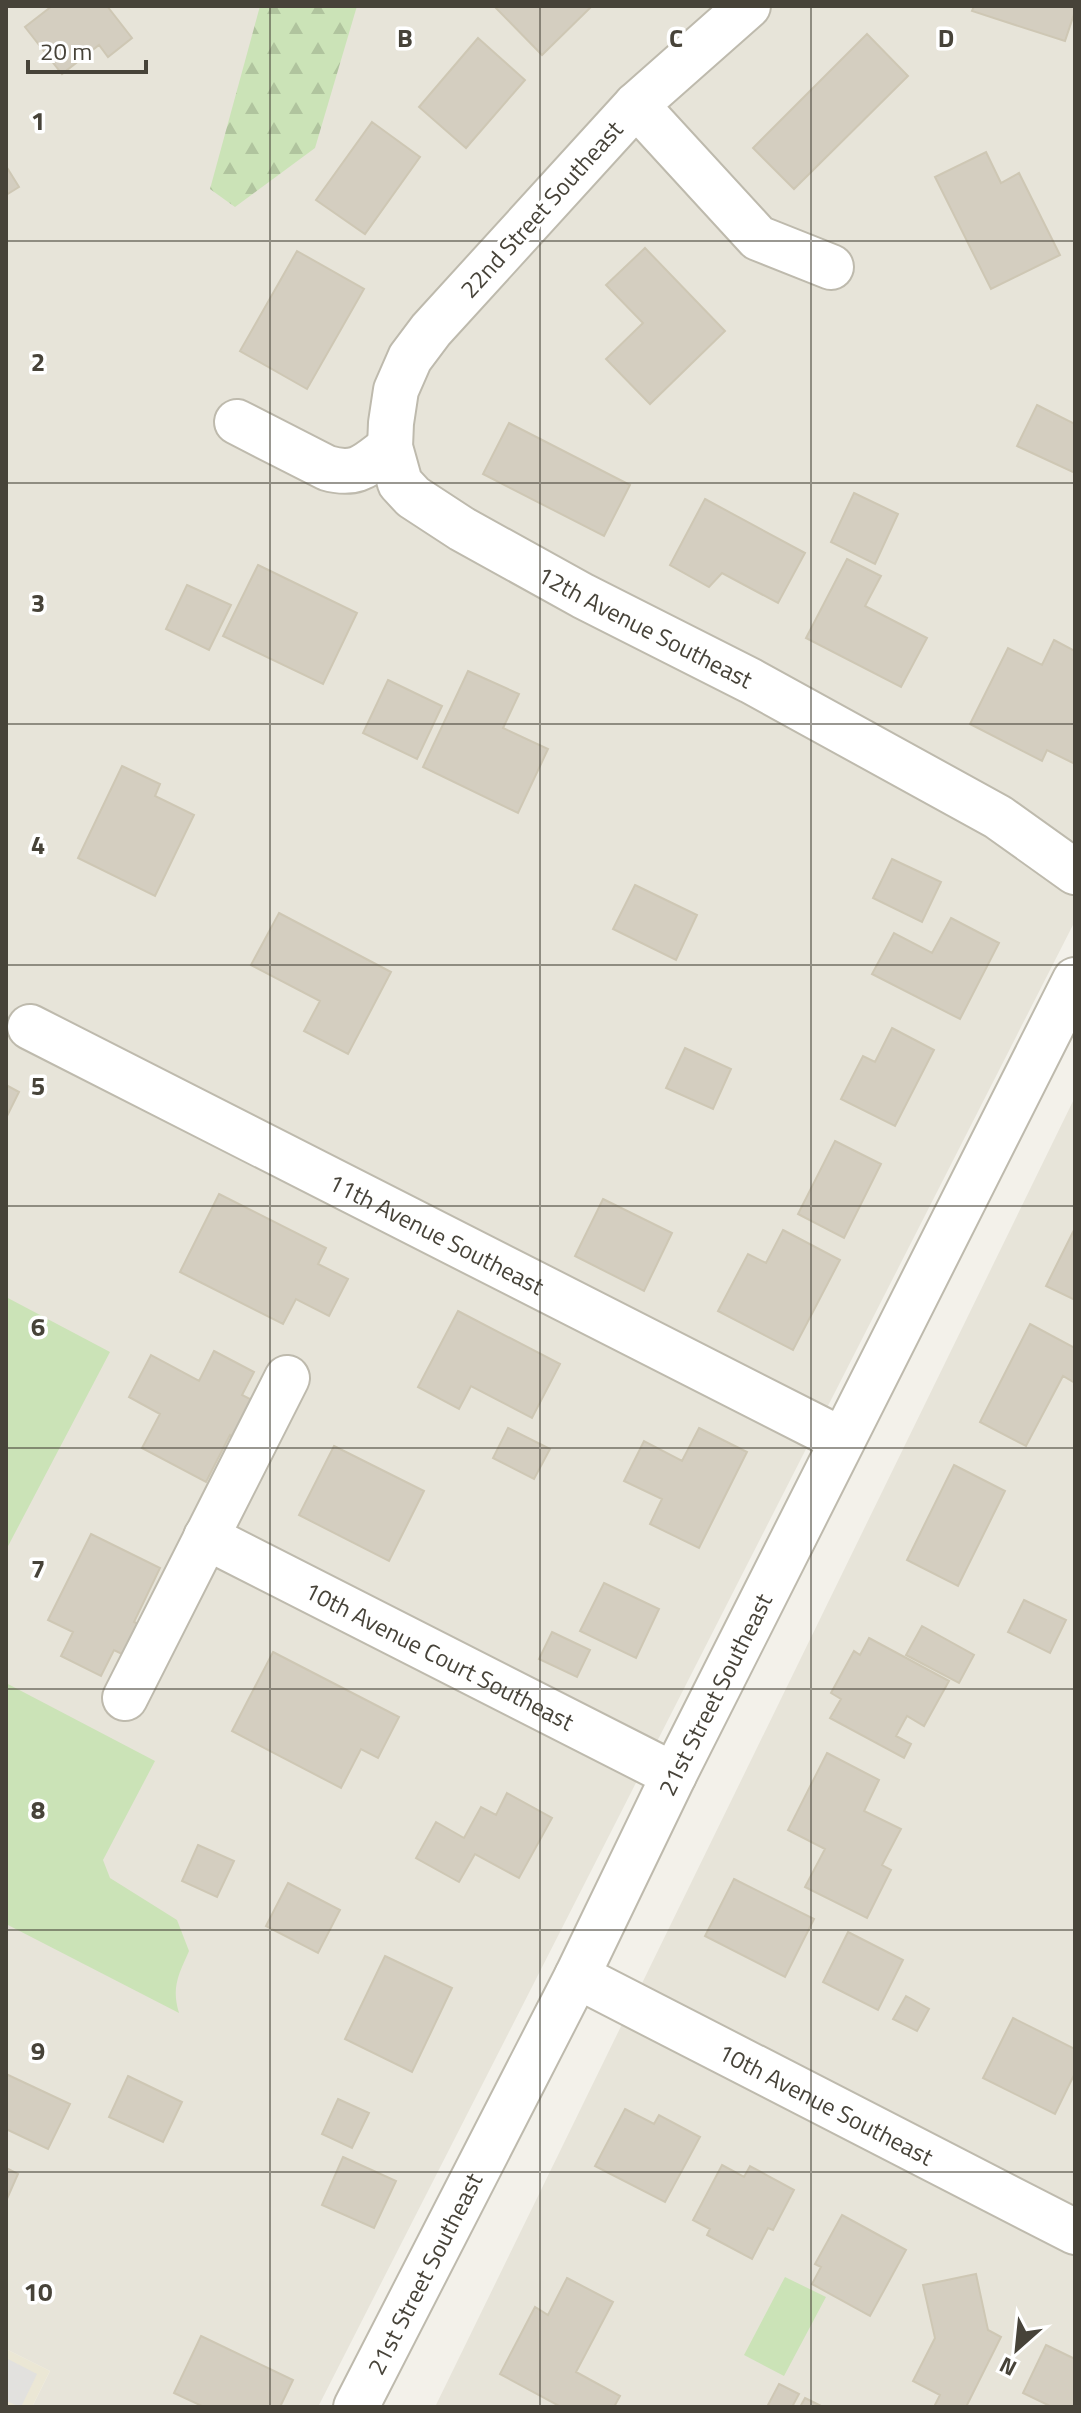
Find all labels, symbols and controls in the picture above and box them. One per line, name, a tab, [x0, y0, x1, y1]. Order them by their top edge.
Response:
text: B	[397, 18, 413, 57]
text: C	[669, 18, 683, 57]
text: D	[938, 18, 954, 57]
scale bar	[28, 24, 146, 74]
text: 20 m	[40, 33, 92, 69]
text: 1	[31, 101, 45, 140]
street label: 22nd Street Southeast	[451, 112, 631, 306]
text: 2	[31, 342, 45, 381]
street label: 12th Avenue Southeast	[531, 556, 760, 697]
text: 3	[31, 583, 45, 622]
text: 4	[31, 825, 45, 864]
text: 5	[31, 1066, 45, 1105]
street label: 11th Avenue Southeast	[322, 1164, 551, 1304]
text: 6	[31, 1307, 45, 1346]
text: 7	[31, 1549, 45, 1588]
street label: 10th Avenue Court Southeast	[299, 1572, 581, 1740]
street label: 21st Street Southeast	[649, 1586, 781, 1802]
text: 8	[31, 1790, 45, 1829]
text: 9	[31, 2031, 45, 2070]
street label: 10th Avenue Southeast	[712, 2034, 940, 2175]
street label: 21st Street Southeast	[358, 2166, 491, 2381]
text: 10	[23, 2272, 53, 2311]
north arrow	[977, 2309, 1057, 2389]
text: N	[993, 2348, 1022, 2385]

